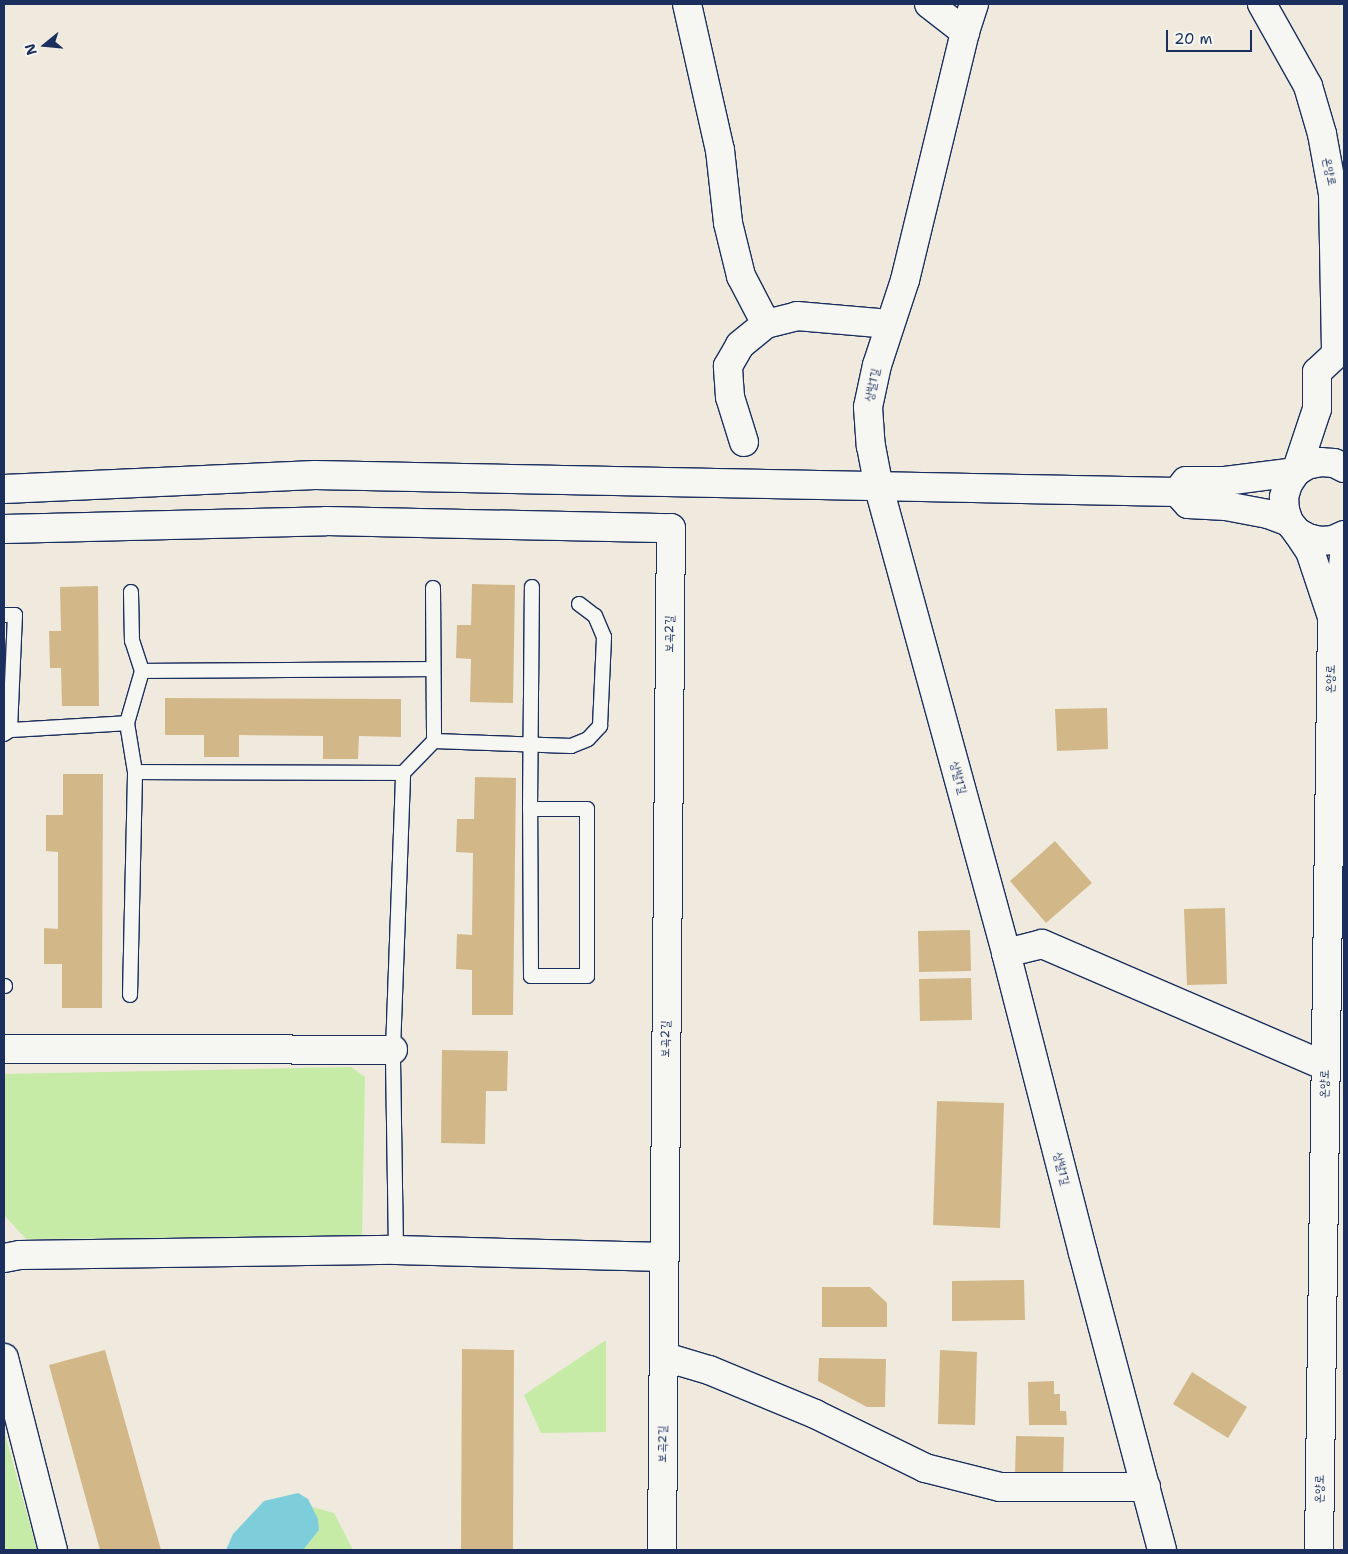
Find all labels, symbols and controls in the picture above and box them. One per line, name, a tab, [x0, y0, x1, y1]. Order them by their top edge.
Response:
north arrow	[20, 20, 70, 70]
scale bar	[1168, 20, 1254, 52]
text: 20 m	[1174, 29, 1213, 49]
text: N	[20, 41, 41, 57]
street label: 온양로	[1319, 156, 1339, 188]
street label: 상발1길	[862, 367, 884, 403]
street label: 보곡2길	[662, 615, 678, 653]
street label: 온양로	[1324, 664, 1338, 694]
street label: 상발1길	[947, 760, 969, 796]
street label: 보곡2길	[658, 1020, 674, 1058]
street label: 온양로	[1318, 1069, 1332, 1099]
street label: 상발1길	[1050, 1151, 1072, 1187]
street label: 보곡2길	[655, 1425, 671, 1463]
street label: 온양로	[1313, 1474, 1327, 1504]

